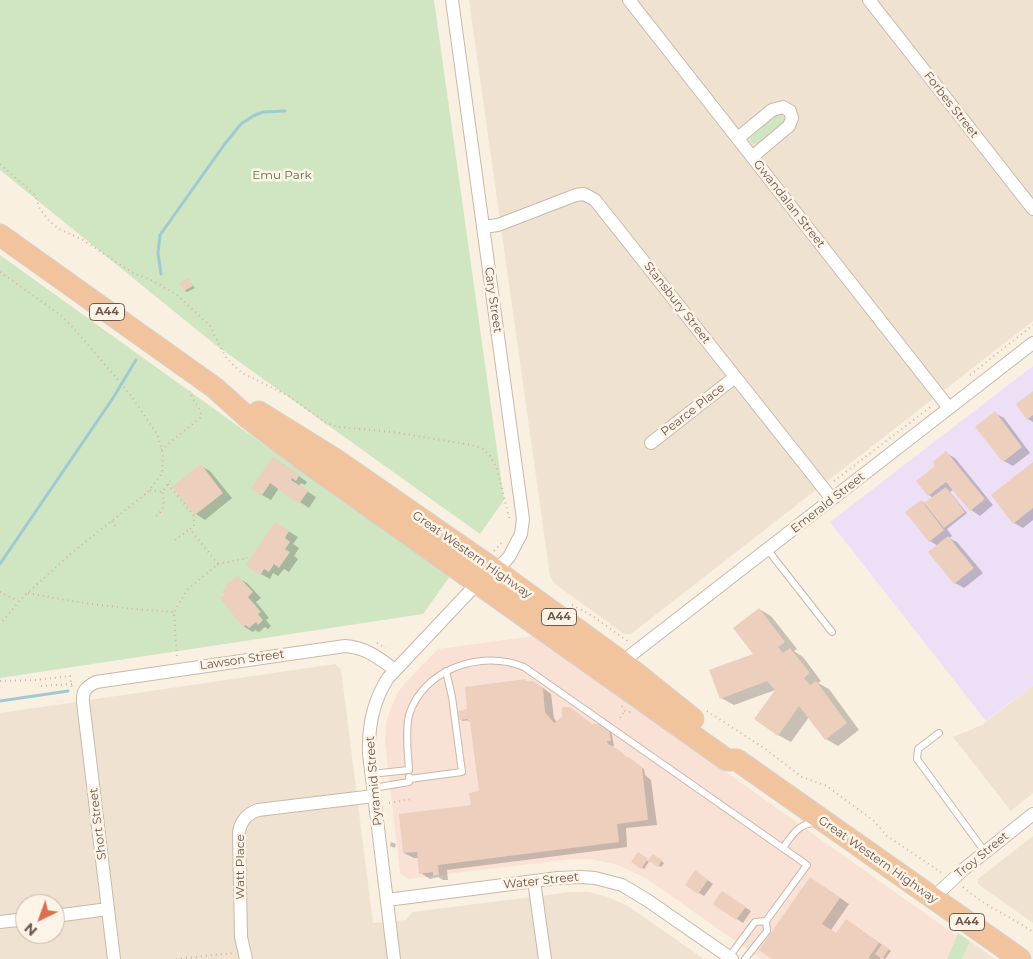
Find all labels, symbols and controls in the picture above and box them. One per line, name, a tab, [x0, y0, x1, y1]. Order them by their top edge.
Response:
street label: Forbes Street	[921, 69, 981, 141]
street label: Gwandalan Street	[750, 157, 828, 251]
park label: Emu Park	[252, 168, 312, 182]
street label: Stansbury Street	[641, 259, 713, 347]
street label: Cary Street	[481, 266, 505, 334]
road number: A44	[90, 304, 124, 320]
street label: Pearce Place	[658, 381, 728, 439]
street label: Emerald Street	[788, 470, 868, 536]
street label: Great Western Highway	[409, 508, 535, 602]
road number: A44	[542, 608, 576, 626]
street label: Lawson Street	[199, 647, 285, 673]
street label: Pyramid Street	[363, 736, 385, 826]
street label: Short Street	[86, 787, 110, 861]
street label: Great Western Highway	[815, 813, 941, 907]
street label: Troy Street	[952, 829, 1012, 881]
street label: Watt Place	[233, 834, 247, 900]
street label: Water Street	[503, 870, 579, 892]
north arrow	[15, 894, 65, 944]
road number: A44	[950, 914, 984, 930]
text: N	[20, 919, 41, 940]

